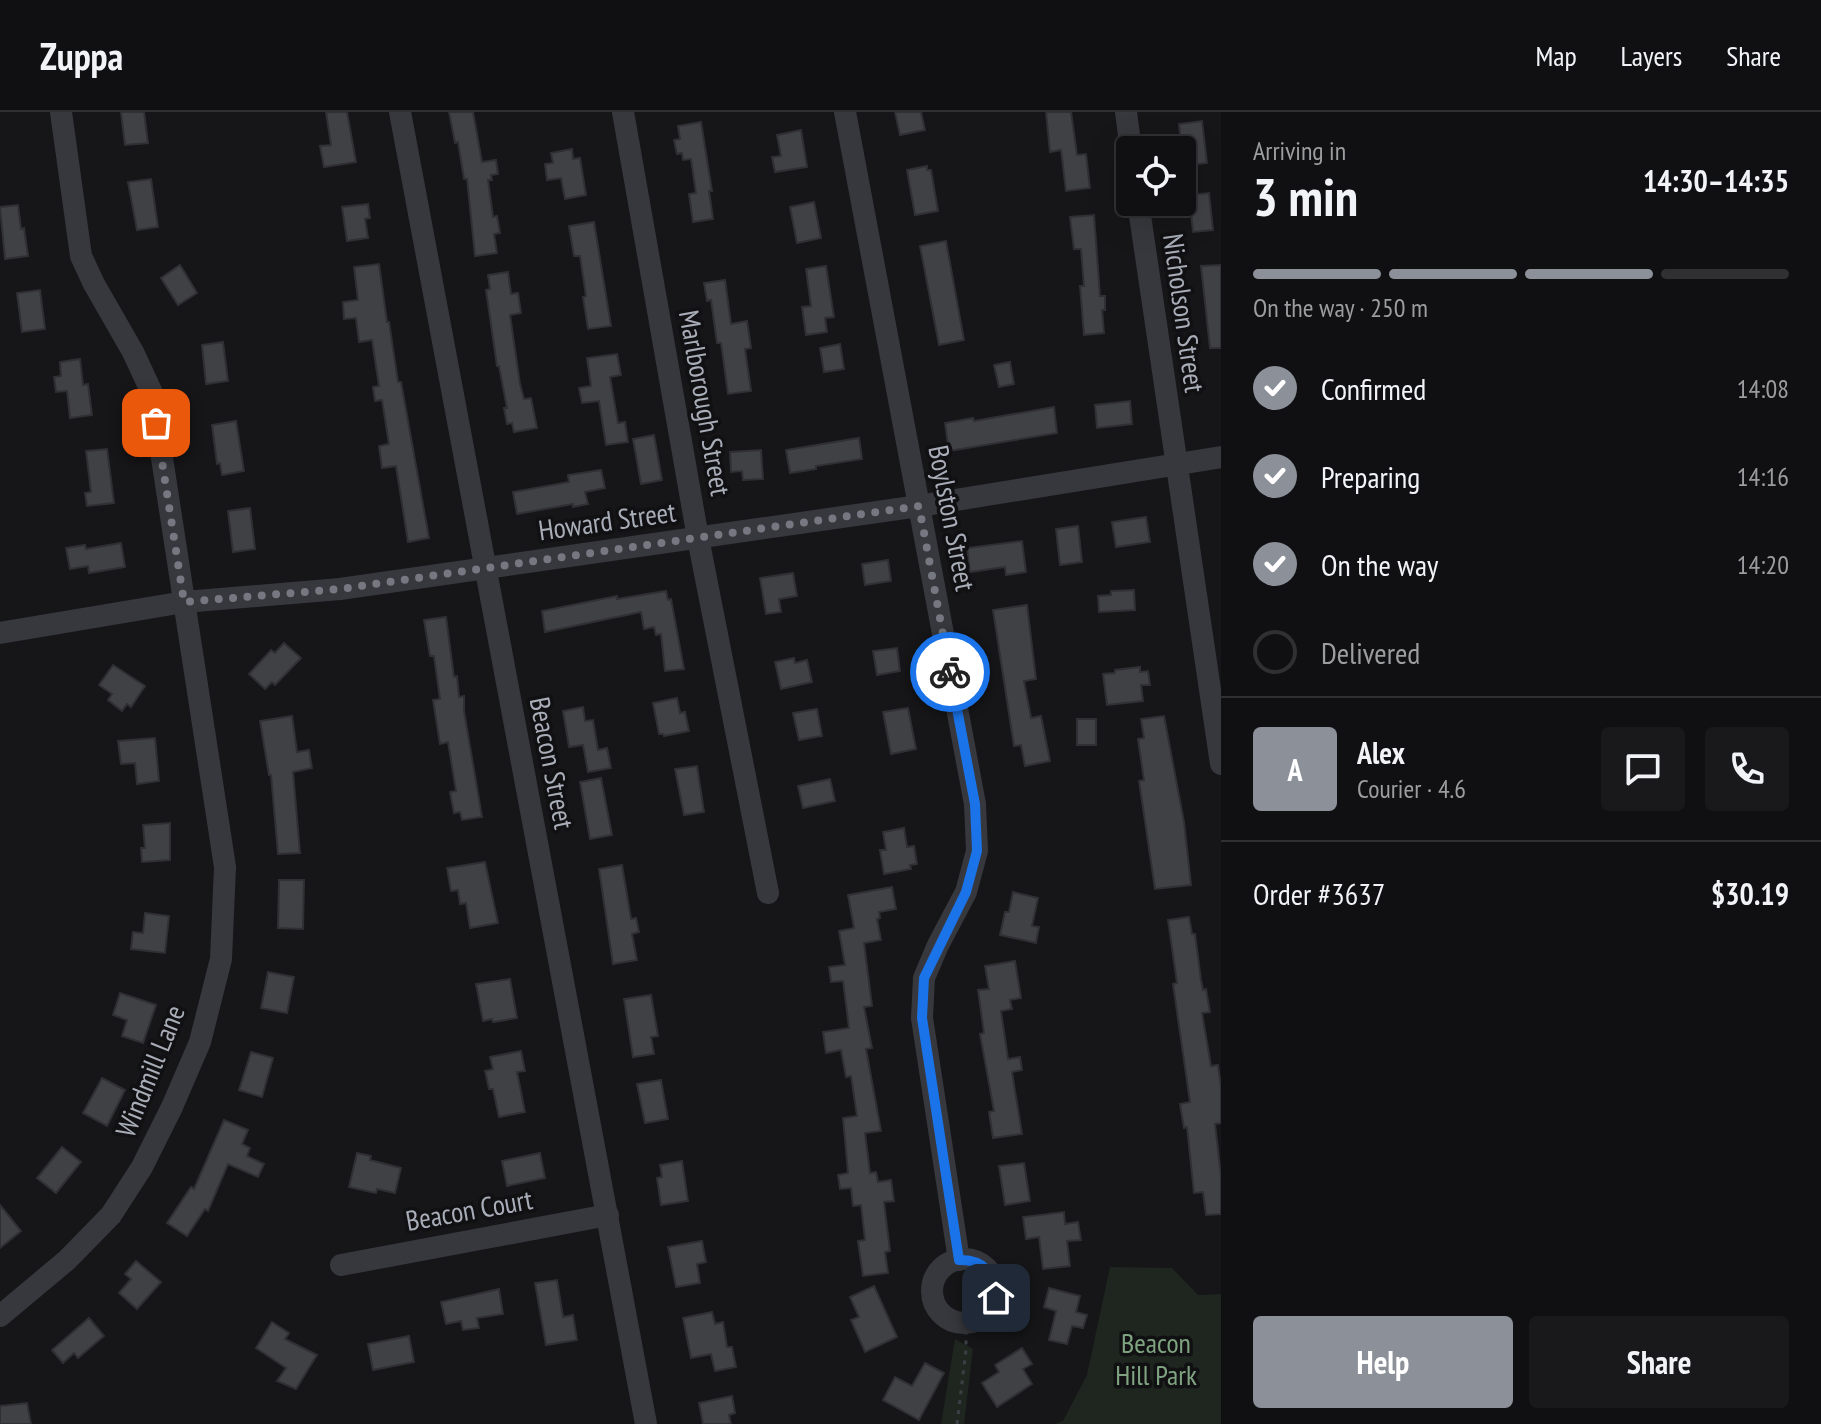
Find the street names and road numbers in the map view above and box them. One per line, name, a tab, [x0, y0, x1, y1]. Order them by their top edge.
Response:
street label: Nicholson Street	[1155, 231, 1214, 395]
street label: Marlborough Street	[671, 307, 740, 499]
street label: Boylston Street	[920, 442, 985, 594]
street label: Howard Street	[536, 493, 678, 548]
street label: Beacon Street	[522, 694, 583, 832]
street label: Windmill Lane	[106, 999, 193, 1142]
street label: Beacon Court	[403, 1180, 535, 1239]

